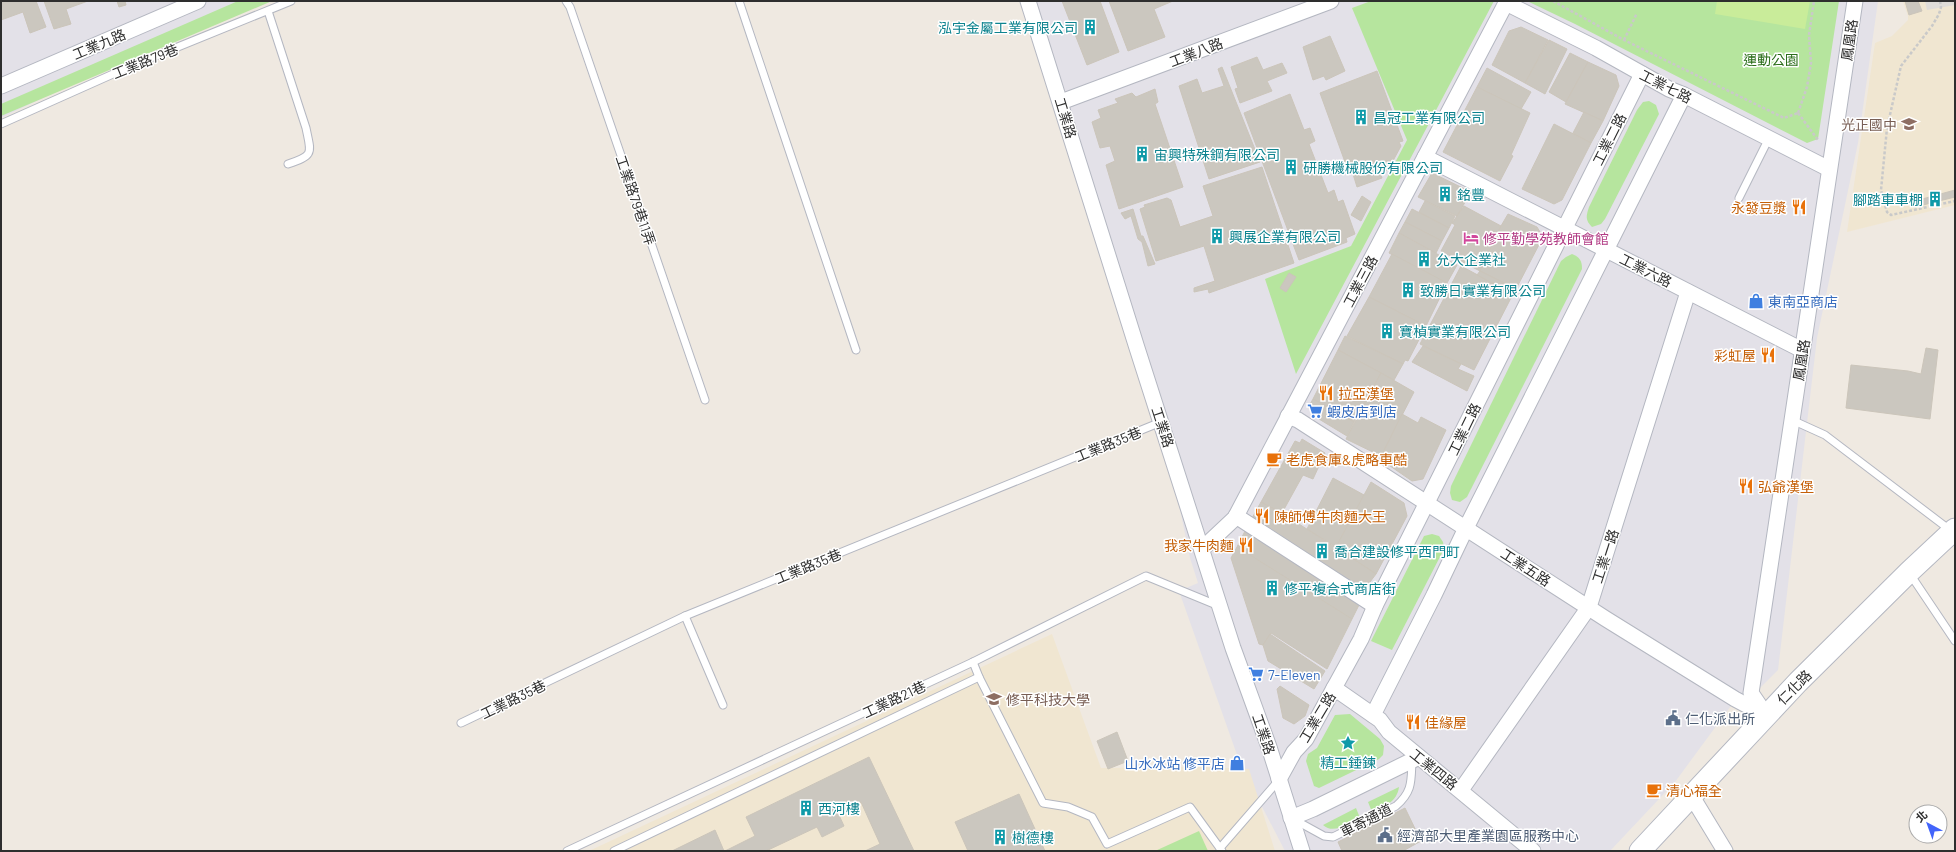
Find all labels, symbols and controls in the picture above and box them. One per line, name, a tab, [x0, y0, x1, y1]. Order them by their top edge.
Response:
building icon: 泓宇金屬工業有限公司	[1081, 18, 1099, 36]
street label: 鳳凰路	[1838, 18, 1860, 62]
place label: 泓宇金屬工業有限公司	[938, 19, 1078, 36]
street label: 工業九路	[70, 25, 128, 63]
street label: 工業八路	[1167, 34, 1225, 70]
street label: 工業路79巷	[109, 40, 181, 82]
park label: 運動公園	[1743, 51, 1799, 68]
street label: 工業七路	[1637, 66, 1695, 106]
street label: 工業路	[1052, 95, 1080, 141]
building icon: 昌冠工業有限公司	[1352, 108, 1370, 126]
place label: 昌冠工業有限公司	[1373, 109, 1485, 126]
street label: 工業二路	[1589, 110, 1629, 168]
school or university icon: 光正國中	[1900, 115, 1918, 133]
place label: 光正國中	[1841, 116, 1897, 133]
building icon: 宙興特殊鋼有限公司	[1133, 145, 1151, 163]
place label: 宙興特殊鋼有限公司	[1154, 146, 1280, 163]
street label: 工業路79巷11弄	[613, 153, 659, 247]
building icon: 研勝機械股份有限公司	[1282, 158, 1300, 176]
place label: 研勝機械股份有限公司	[1303, 159, 1443, 176]
building icon: 銘豐	[1436, 185, 1454, 203]
place label: 銘豐	[1457, 186, 1485, 203]
building icon: 腳踏車車棚	[1926, 190, 1944, 208]
place label: 腳踏車車棚	[1853, 191, 1923, 208]
restaurant icon: 永發豆漿	[1790, 198, 1808, 216]
place label: 永發豆漿	[1731, 199, 1787, 216]
building icon: 興展企業有限公司	[1208, 227, 1226, 245]
place label: 興展企業有限公司	[1229, 228, 1341, 245]
hotel icon: 修平勤學苑教師會館	[1462, 229, 1480, 247]
place label: 修平勤學苑教師會館	[1483, 230, 1609, 247]
building icon: 允大企業社	[1415, 250, 1433, 268]
street label: 工業六路	[1617, 250, 1675, 290]
place label: 允大企業社	[1436, 251, 1506, 268]
street label: 工業三路	[1339, 252, 1381, 310]
building icon: 致勝日實業有限公司	[1399, 281, 1417, 299]
place label: 致勝日實業有限公司	[1420, 282, 1546, 299]
shop icon: 東南亞商店	[1747, 292, 1765, 310]
place label: 東南亞商店	[1768, 293, 1838, 310]
building icon: 寶楨實業有限公司	[1378, 322, 1396, 340]
place label: 寶楨實業有限公司	[1399, 323, 1511, 340]
street label: 鳳凰路	[1789, 338, 1813, 382]
restaurant icon: 彩虹屋	[1759, 346, 1777, 364]
place label: 彩虹屋	[1714, 347, 1756, 364]
restaurant icon: 拉亞漢堡	[1317, 384, 1335, 402]
place label: 拉亞漢堡	[1338, 385, 1394, 402]
street label: 工業二路	[1444, 400, 1484, 458]
supermarket icon: 蝦皮店到店	[1306, 402, 1324, 420]
place label: 蝦皮店到店	[1327, 403, 1397, 420]
street label: 工業路	[1148, 404, 1178, 450]
street label: 工業路35巷	[1072, 423, 1144, 465]
cafe icon: 老虎食庫&虎略車酷	[1265, 450, 1283, 468]
place label: 老虎食庫&虎略車酷	[1286, 451, 1407, 468]
restaurant icon: 弘爺漢堡	[1737, 477, 1755, 495]
place label: 弘爺漢堡	[1758, 478, 1814, 495]
restaurant icon: 陳師傅牛肉麵大王	[1253, 507, 1271, 525]
place label: 陳師傅牛肉麵大王	[1274, 508, 1386, 525]
street label: 工業一路	[1588, 527, 1622, 585]
restaurant icon: 我家牛肉麵	[1237, 536, 1255, 554]
place label: 我家牛肉麵	[1164, 537, 1234, 554]
building icon: 喬合建設修平西門町	[1313, 542, 1331, 560]
place label: 喬合建設修平西門町	[1334, 543, 1460, 560]
street label: 工業路35巷	[772, 545, 844, 587]
street label: 工業五路	[1498, 545, 1554, 589]
building icon: 修平複合式商店街	[1263, 579, 1281, 597]
place label: 修平複合式商店街	[1284, 580, 1396, 597]
supermarket icon: 7-Eleven	[1247, 665, 1265, 683]
place label: 7-Eleven	[1268, 666, 1321, 683]
street label: 仁化路	[1773, 666, 1815, 708]
street label: 工業路35巷	[478, 676, 548, 722]
street label: 工業路21巷	[859, 677, 929, 721]
street label: 工業二路	[1295, 689, 1339, 745]
school or university icon: 修平科技大學	[985, 690, 1003, 708]
place label: 修平科技大學	[1006, 691, 1090, 708]
public building icon: 仁化派出所	[1664, 709, 1682, 727]
place label: 仁化派出所	[1685, 710, 1755, 727]
street label: 工業路	[1249, 711, 1279, 757]
restaurant icon: 佳緣屋	[1404, 713, 1422, 731]
place label: 佳緣屋	[1425, 714, 1467, 731]
place icon: 精工錘鍊	[1339, 734, 1357, 752]
street label: 工業四路	[1407, 745, 1461, 793]
shop icon: 山水冰站 修平店	[1228, 754, 1246, 772]
place label: 精工錘鍊	[1320, 754, 1376, 771]
place label: 山水冰站 修平店	[1124, 755, 1225, 772]
cafe icon: 清心福全	[1645, 781, 1663, 799]
place label: 清心福全	[1666, 782, 1722, 799]
building icon: 西河樓	[797, 799, 815, 817]
place label: 西河樓	[818, 800, 860, 817]
street label: 車寄通道	[1337, 800, 1395, 840]
north arrow	[1908, 804, 1948, 844]
text: 北	[1913, 808, 1930, 825]
public building icon: 經濟部大里產業園區服務中心	[1376, 826, 1394, 844]
place label: 經濟部大里產業園區服務中心	[1397, 827, 1579, 844]
building icon: 樹德樓	[991, 828, 1009, 846]
place label: 樹德樓	[1012, 829, 1054, 846]

